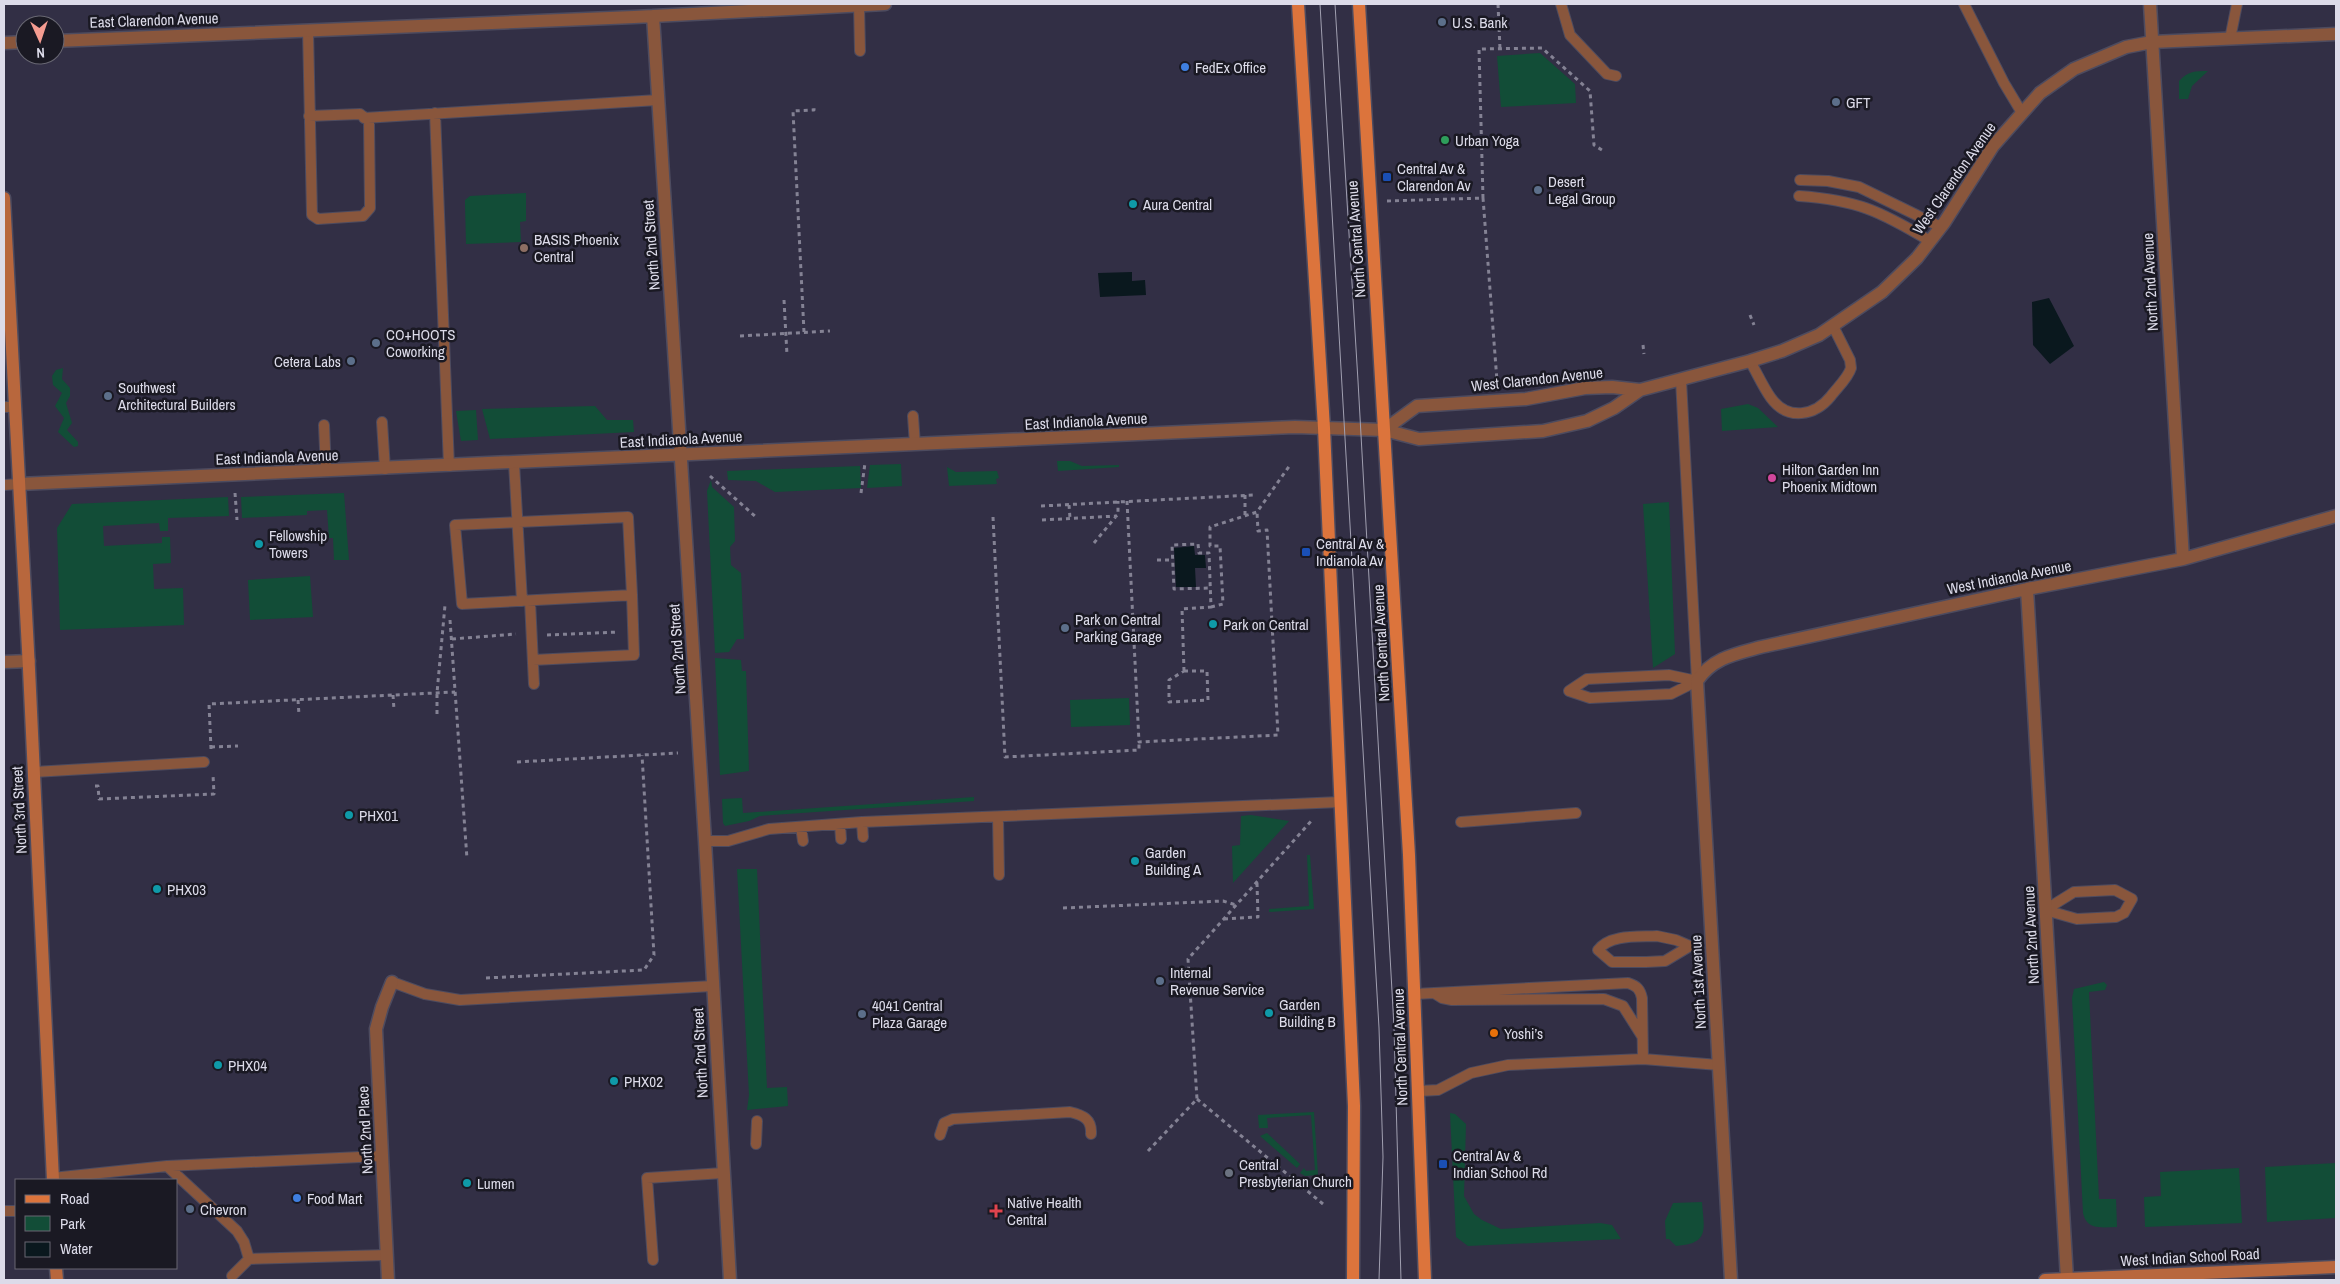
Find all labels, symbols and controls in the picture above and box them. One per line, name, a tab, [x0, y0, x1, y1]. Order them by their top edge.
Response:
street label: East Clarendon Avenue	[89, 7, 219, 33]
place label: U.S. Bank	[1452, 12, 1508, 33]
north arrow	[15, 15, 65, 65]
marker: U.S. Bank	[1436, 16, 1448, 28]
text: N	[36, 44, 45, 62]
place label: FedEx Office	[1195, 57, 1266, 78]
marker: FedEx Office	[1179, 61, 1191, 73]
place label: GFT	[1846, 92, 1871, 113]
marker: GFT	[1830, 96, 1842, 108]
street label: West Clarendon Avenue	[1907, 118, 2001, 238]
place label: Urban Yoga	[1455, 130, 1520, 151]
marker: Urban Yoga	[1439, 134, 1451, 146]
place label: Central Av & Clarendon Av	[1397, 158, 1471, 196]
marker: Central Av & Clarendon Av	[1381, 171, 1393, 183]
place label: Desert Legal Group	[1548, 171, 1616, 209]
street label: North Central Avenue	[1341, 180, 1371, 298]
marker: Desert Legal Group	[1532, 184, 1544, 196]
place label: Aura Central	[1142, 194, 1212, 215]
marker: Aura Central	[1127, 198, 1139, 210]
street label: North 2nd Street	[637, 199, 665, 291]
place label: BASIS Phoenix Central	[534, 229, 620, 267]
street label: North 2nd Avenue	[2137, 232, 2163, 332]
marker: BASIS Phoenix Central	[518, 242, 530, 254]
place label: CO+HOOTS Coworking	[386, 324, 455, 362]
marker: CO+HOOTS Coworking	[370, 337, 382, 349]
place label: Cetera Labs	[274, 351, 341, 372]
marker: Cetera Labs	[345, 355, 357, 367]
street label: West Clarendon Avenue	[1470, 362, 1604, 396]
place label: Southwest Architectural Builders	[117, 377, 236, 415]
marker: Southwest Architectural Builders	[102, 390, 114, 402]
street label: East Indianola Avenue	[1024, 407, 1148, 435]
street label: East Indianola Avenue	[619, 425, 743, 453]
street label: East Indianola Avenue	[215, 444, 339, 470]
place label: Hilton Garden Inn Phoenix Midtown	[1782, 459, 1879, 497]
marker: Hilton Garden Inn Phoenix Midtown	[1766, 472, 1778, 484]
place label: Fellowship Towers	[269, 525, 327, 563]
place label: Central Av & Indianola Av	[1316, 533, 1385, 571]
marker: Fellowship Towers	[253, 538, 265, 550]
marker: Central Av & Indianola Av	[1300, 546, 1312, 558]
street label: West Indianola Avenue	[1945, 555, 2073, 599]
street label: North Central Avenue	[1367, 584, 1395, 702]
street label: North 2nd Street	[663, 603, 691, 695]
place label: Park on Central Parking Garage	[1075, 609, 1162, 647]
place label: Park on Central	[1223, 614, 1308, 635]
marker: Park on Central	[1207, 618, 1219, 630]
marker: Park on Central Parking Garage	[1059, 622, 1071, 634]
street label: North 3rd Street	[6, 765, 32, 854]
place label: PHX01	[359, 805, 398, 826]
marker: PHX01	[343, 809, 355, 821]
place label: Garden Building A	[1145, 842, 1202, 880]
marker: Garden Building A	[1129, 855, 1141, 867]
place label: PHX03	[167, 879, 206, 900]
marker: PHX03	[151, 883, 163, 895]
street label: North 2nd Avenue	[2018, 885, 2044, 985]
street label: North 1st Avenue	[1685, 934, 1711, 1030]
place label: Internal Revenue Service	[1170, 962, 1265, 1000]
marker: Internal Revenue Service	[1154, 975, 1166, 987]
street label: North Central Avenue	[1387, 988, 1413, 1106]
place label: Garden Building B	[1279, 994, 1336, 1032]
place label: 4041 Central Plaza Garage	[872, 995, 947, 1033]
street label: North 2nd Street	[687, 1007, 713, 1099]
marker: Garden Building B	[1263, 1007, 1275, 1019]
marker: 4041 Central Plaza Garage	[856, 1008, 868, 1020]
place label: Yoshi’s	[1504, 1023, 1543, 1044]
marker: Yoshi’s	[1488, 1027, 1500, 1039]
place label: PHX04	[228, 1055, 267, 1076]
marker: PHX04	[212, 1059, 224, 1071]
place label: PHX02	[624, 1071, 663, 1092]
marker: PHX02	[608, 1075, 620, 1087]
street label: North 2nd Place	[352, 1085, 378, 1175]
place label: Central Av & Indian School Rd	[1453, 1145, 1547, 1183]
place label: Central Presbyterian Church	[1239, 1154, 1352, 1192]
marker: Central Av & Indian School Rd	[1437, 1158, 1449, 1170]
marker: Central Presbyterian Church	[1223, 1167, 1235, 1179]
place label: Lumen	[477, 1173, 515, 1194]
marker: Lumen	[461, 1177, 473, 1189]
legend	[15, 1179, 178, 1269]
text: Road	[60, 1188, 89, 1209]
place label: Food Mart	[307, 1188, 363, 1209]
marker: Food Mart	[291, 1192, 303, 1204]
place label: Native Health Central	[1007, 1192, 1082, 1230]
place label: Chevron	[200, 1199, 247, 1220]
marker: Chevron	[184, 1203, 196, 1215]
marker: Native Health Central	[989, 1204, 1003, 1218]
text: Park	[60, 1213, 86, 1234]
text: Water	[60, 1238, 92, 1259]
street label: West Indian School Road	[2120, 1243, 2260, 1271]

